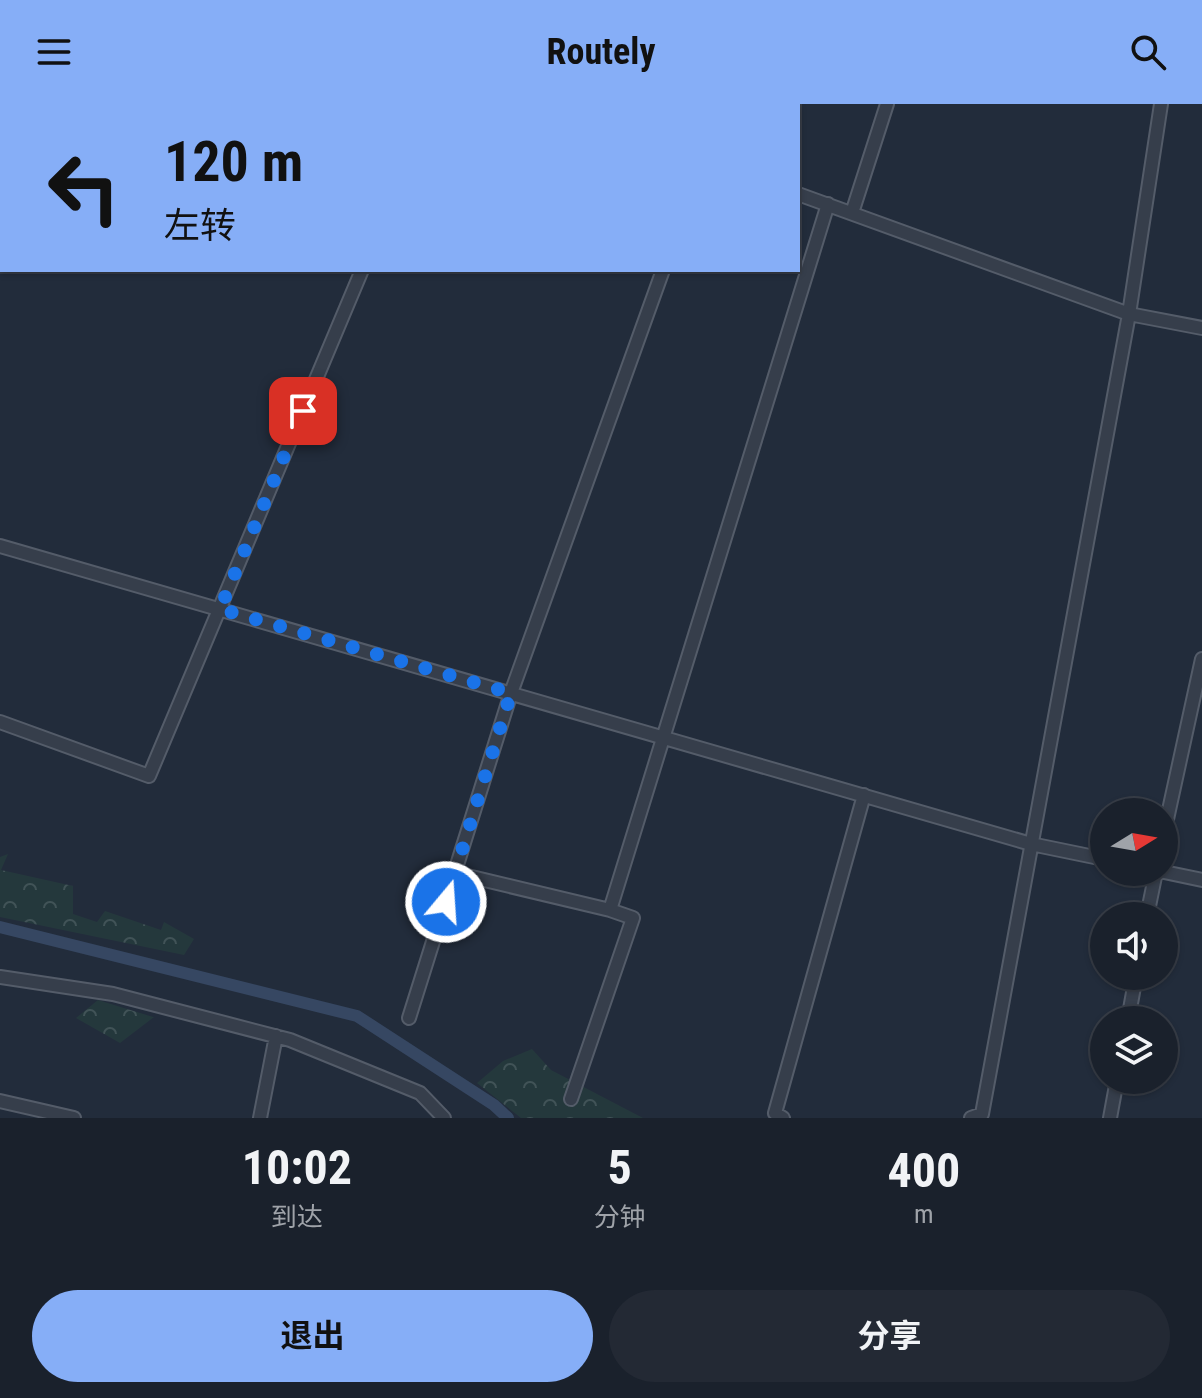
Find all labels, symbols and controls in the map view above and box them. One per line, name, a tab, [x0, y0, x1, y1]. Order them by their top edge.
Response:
icon: menu	[32, 30, 76, 74]
icon: search	[1126, 30, 1170, 74]
text: Routely	[547, 31, 655, 73]
text: 120 m	[164, 129, 303, 195]
icon: left	[32, 136, 136, 240]
text: 左转	[164, 205, 236, 247]
pin	[269, 377, 337, 445]
icon: arrive	[281, 389, 325, 433]
north arrow	[1090, 798, 1178, 886]
map controls	[1090, 798, 1178, 1094]
position arrow	[404, 860, 488, 944]
button: sound	[1090, 902, 1178, 990]
button: layers	[1090, 1006, 1178, 1094]
text: 10:02	[242, 1139, 352, 1196]
text: 5	[608, 1139, 632, 1196]
text: 400	[887, 1142, 960, 1199]
text: m	[914, 1199, 934, 1229]
text: 到达	[271, 1202, 323, 1232]
text: 分钟	[594, 1202, 646, 1232]
button: 退出	[32, 1290, 593, 1382]
button: 分享	[609, 1290, 1170, 1382]

